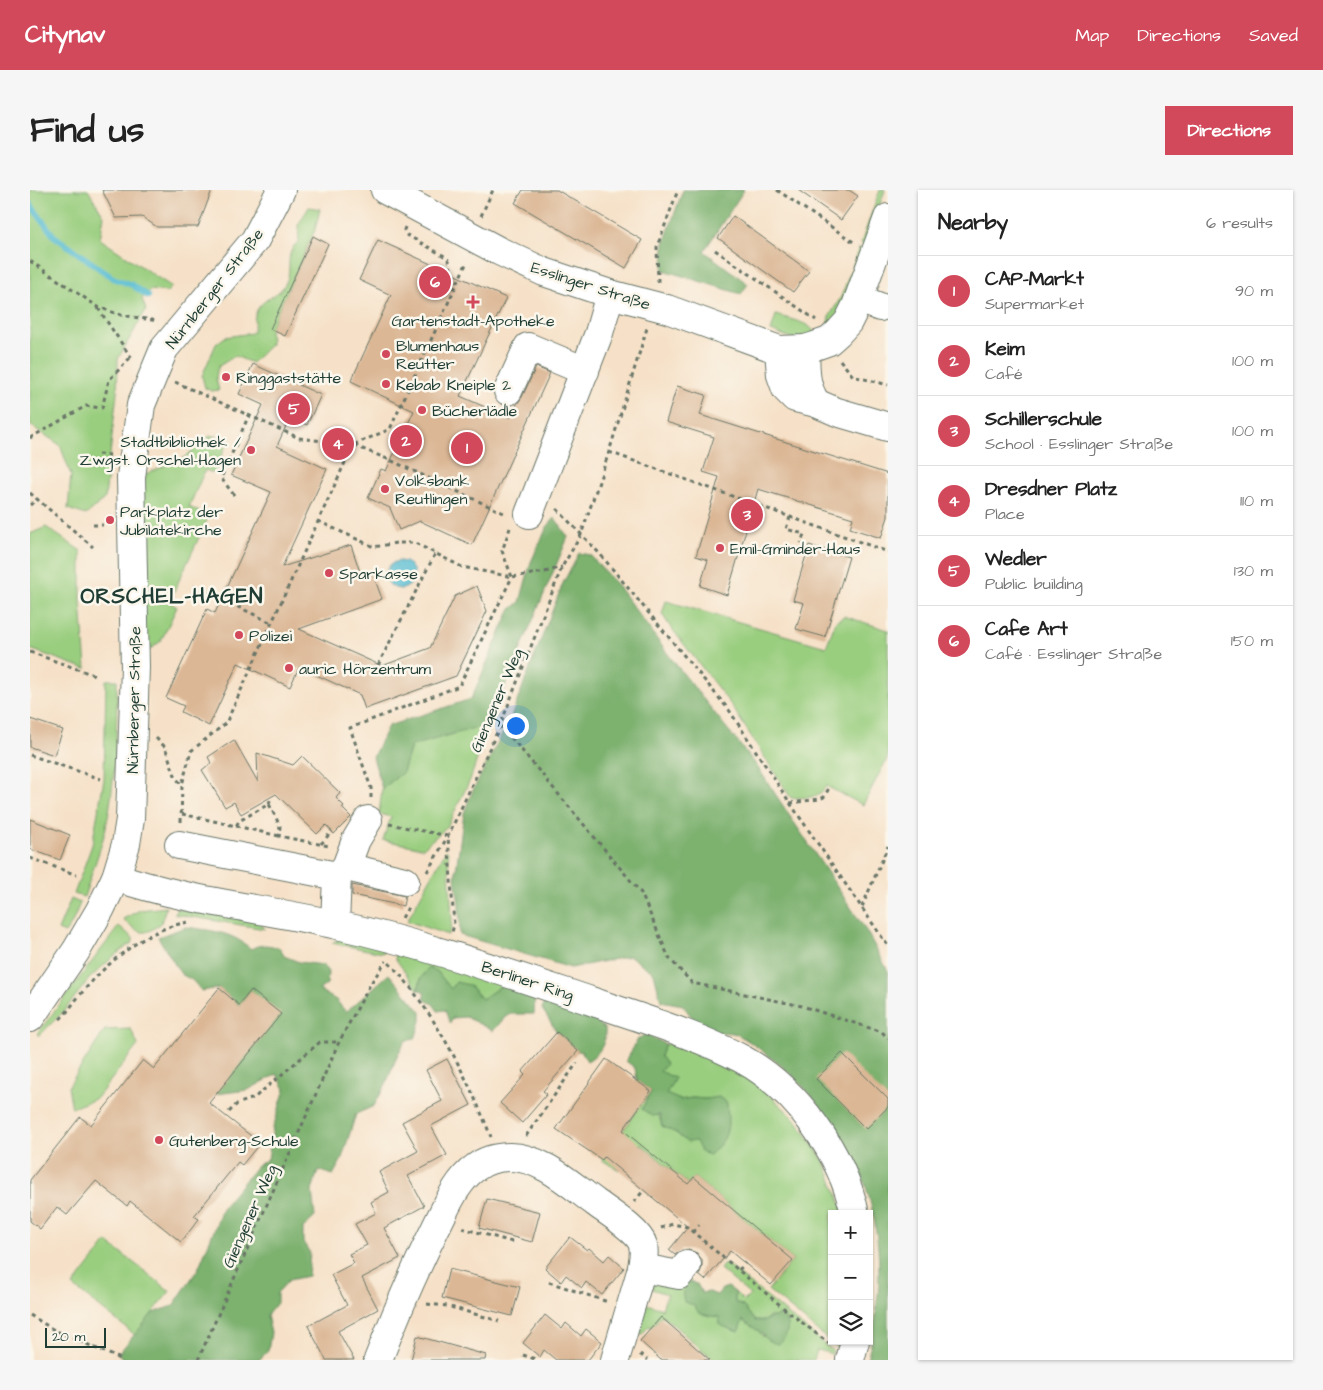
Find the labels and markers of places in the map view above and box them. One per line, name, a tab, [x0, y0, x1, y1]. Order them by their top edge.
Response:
pin: 6	[419, 263, 451, 301]
marker: Gartenstadt-Apotheke	[467, 296, 479, 308]
place label: Gartenstadt-Apotheke	[391, 310, 555, 332]
place label: Blumenhaus Reutter	[396, 335, 479, 375]
marker: Blumenhaus Reutter	[380, 348, 392, 360]
place label: Ringgaststätte	[236, 367, 342, 390]
marker: Ringgaststätte	[220, 371, 232, 383]
place label: Kebab Kneiple 2	[396, 374, 511, 396]
marker: Kebab Kneiple 2	[380, 378, 392, 390]
pin: 5	[278, 390, 310, 428]
place label: Bücherlädle	[432, 400, 517, 422]
marker: Bücherlädle	[416, 404, 428, 416]
pin: 2	[390, 422, 422, 460]
pin: 4	[322, 425, 354, 463]
pin: 1	[451, 429, 483, 467]
place label: Stadtbibliothek / Zwgst. Orschel-Hagen	[80, 431, 241, 472]
marker: Stadtbibliothek / Zwgst. Orschel-Hagen	[245, 444, 257, 456]
place label: Volksbank Reutlingen	[395, 470, 470, 511]
marker: Volksbank Reutlingen	[379, 483, 391, 495]
pin: 3	[731, 496, 763, 534]
place label: Parkplatz der Jubilatekirche	[120, 501, 223, 541]
marker: Parkplatz der Jubilatekirche	[104, 514, 116, 526]
place label: Emil-Gminder-Haus	[730, 538, 860, 560]
marker: Emil-Gminder-Haus	[714, 542, 726, 554]
place label: Sparkasse	[339, 563, 418, 585]
marker: Sparkasse	[323, 567, 335, 579]
place label: Polizei	[249, 625, 293, 647]
marker: Polizei	[233, 629, 245, 641]
place label: auric Hörzentrum	[299, 658, 432, 680]
marker: auric Hörzentrum	[283, 662, 295, 674]
place label: Gutenberg-Schule	[169, 1130, 299, 1153]
marker: Gutenberg-Schule	[153, 1134, 165, 1146]

